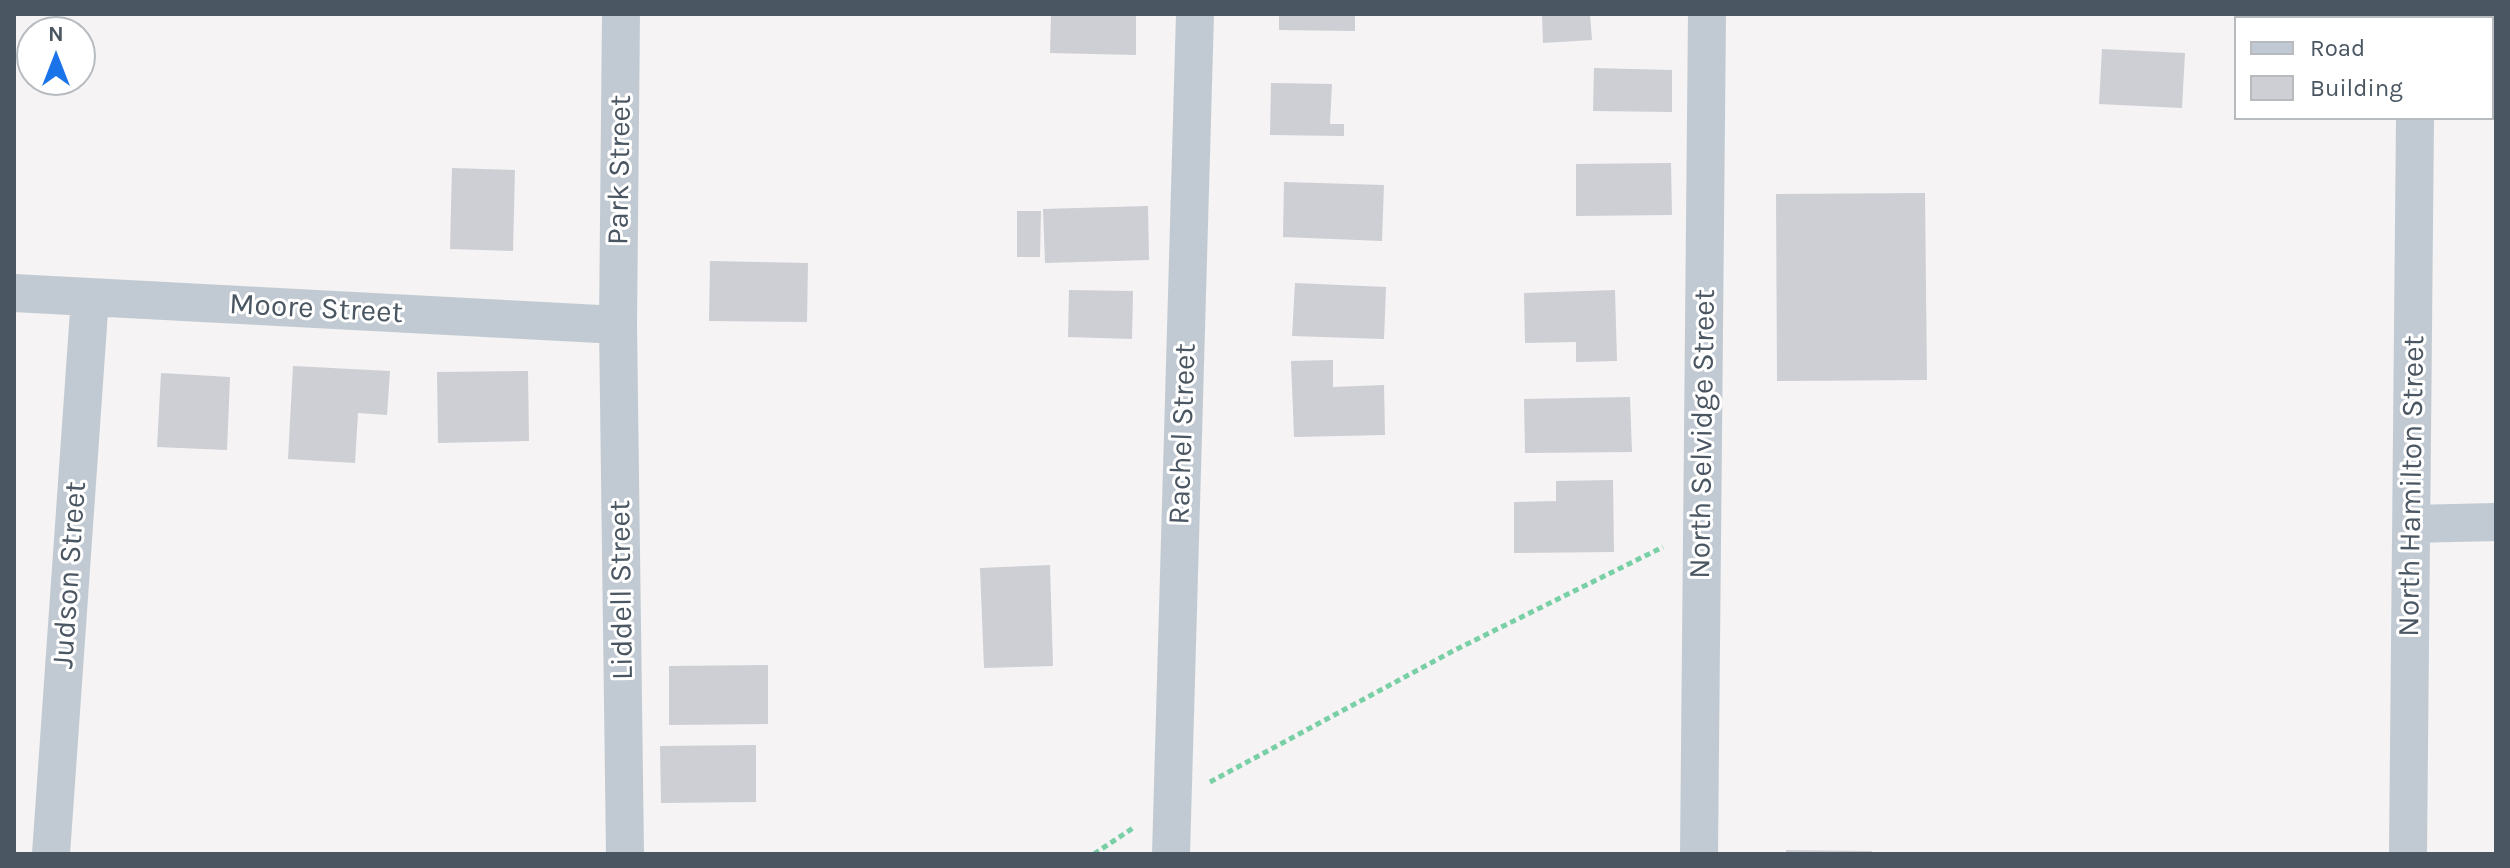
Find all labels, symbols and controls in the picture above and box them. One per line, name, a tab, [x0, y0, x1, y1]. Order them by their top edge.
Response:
north arrow	[16, 16, 96, 96]
legend	[2234, 16, 2494, 120]
text: N	[48, 21, 64, 47]
text: Road	[2310, 34, 2365, 62]
text: Building	[2310, 74, 2403, 102]
street label: Park Street	[601, 95, 639, 245]
street label: Moore Street	[228, 286, 404, 332]
street label: North Selvidge Street	[1682, 289, 1724, 579]
street label: North Hamilton Street	[2391, 335, 2433, 637]
street label: Rachel Street	[1162, 343, 1204, 525]
street label: Judson Street	[45, 480, 95, 670]
street label: Liddell Street	[602, 500, 642, 680]

